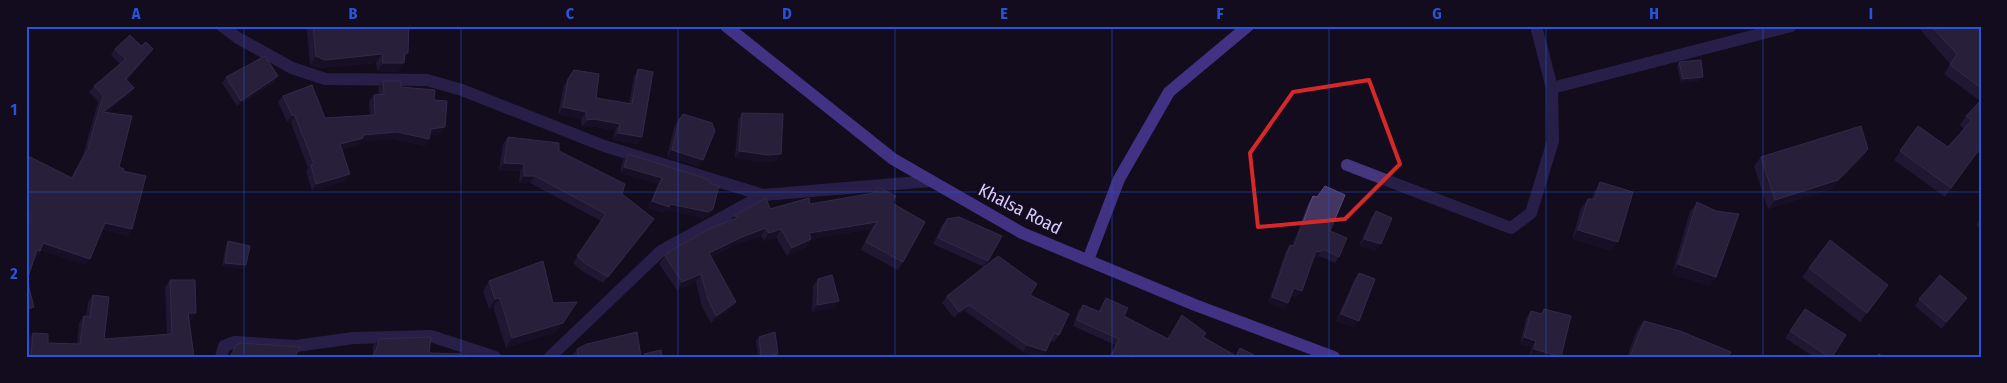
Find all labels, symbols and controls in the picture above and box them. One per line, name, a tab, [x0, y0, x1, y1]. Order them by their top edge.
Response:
text: A	[131, 4, 141, 23]
text: B	[349, 4, 358, 23]
text: C	[566, 4, 575, 23]
text: D	[782, 4, 792, 23]
text: E	[1000, 4, 1008, 23]
text: F	[1216, 4, 1224, 23]
text: G	[1432, 4, 1442, 23]
text: H	[1649, 4, 1659, 23]
text: I	[1869, 4, 1873, 23]
text: 1	[11, 100, 17, 119]
street label: Khalsa Road	[975, 179, 1065, 239]
text: 2	[9, 264, 18, 283]

